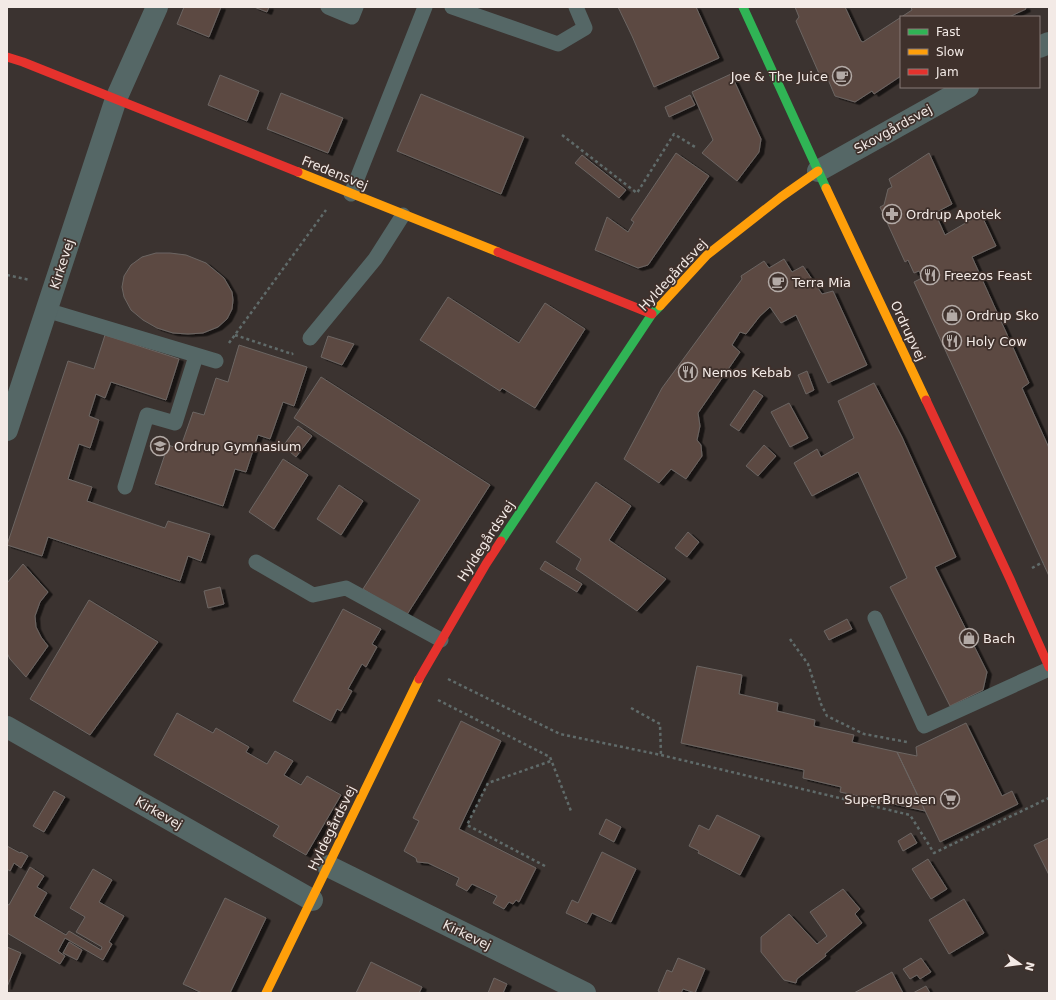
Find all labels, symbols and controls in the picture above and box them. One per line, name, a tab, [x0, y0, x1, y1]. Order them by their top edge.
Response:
legend	[900, 16, 1040, 88]
text: Fast	[936, 25, 960, 39]
text: Slow	[936, 45, 964, 59]
cafe icon: Joe & The Juice	[831, 65, 853, 87]
text: Jam	[935, 65, 959, 79]
place label: Joe & The Juice	[730, 69, 828, 84]
street label: Skovgårdsvej	[851, 101, 935, 157]
street label: Fredensvej	[300, 153, 370, 193]
pharmacy icon: Ordrup Apotek	[881, 203, 903, 225]
place label: Ordrup Apotek	[906, 207, 1002, 222]
street label: Hyldegårdsvej	[636, 236, 710, 314]
street label: Kirkevej	[47, 237, 77, 291]
restaurant icon: Freezos Feast	[919, 264, 941, 286]
place label: Freezos Feast	[944, 268, 1032, 283]
cafe icon: Terra Mia	[767, 271, 789, 293]
place label: Terra Mia	[791, 275, 851, 290]
street label: Ordrupvej	[888, 298, 928, 364]
shop icon: Ordrup Sko	[941, 304, 963, 326]
place label: Ordrup Sko	[966, 308, 1039, 323]
restaurant icon: Holy Cow	[941, 330, 963, 352]
place label: Holy Cow	[966, 334, 1027, 349]
restaurant icon: Nemos Kebab	[677, 361, 699, 383]
place label: Nemos Kebab	[702, 365, 792, 380]
school or university icon: Ordrup Gymnasium	[149, 435, 171, 457]
place label: Ordrup Gymnasium	[174, 439, 302, 454]
street label: Hyldegårdsvej	[454, 498, 518, 584]
shop icon: Bach	[958, 627, 980, 649]
place label: Bach	[983, 631, 1015, 646]
street label: Hyldegårdsvej	[305, 783, 359, 873]
supermarket icon: SuperBrugsen	[939, 788, 961, 810]
place label: SuperBrugsen	[844, 792, 936, 807]
street label: Kirkevej	[133, 794, 185, 832]
street label: Kirkevej	[440, 917, 494, 953]
north arrow	[1000, 944, 1040, 984]
text: N	[1022, 960, 1037, 972]

